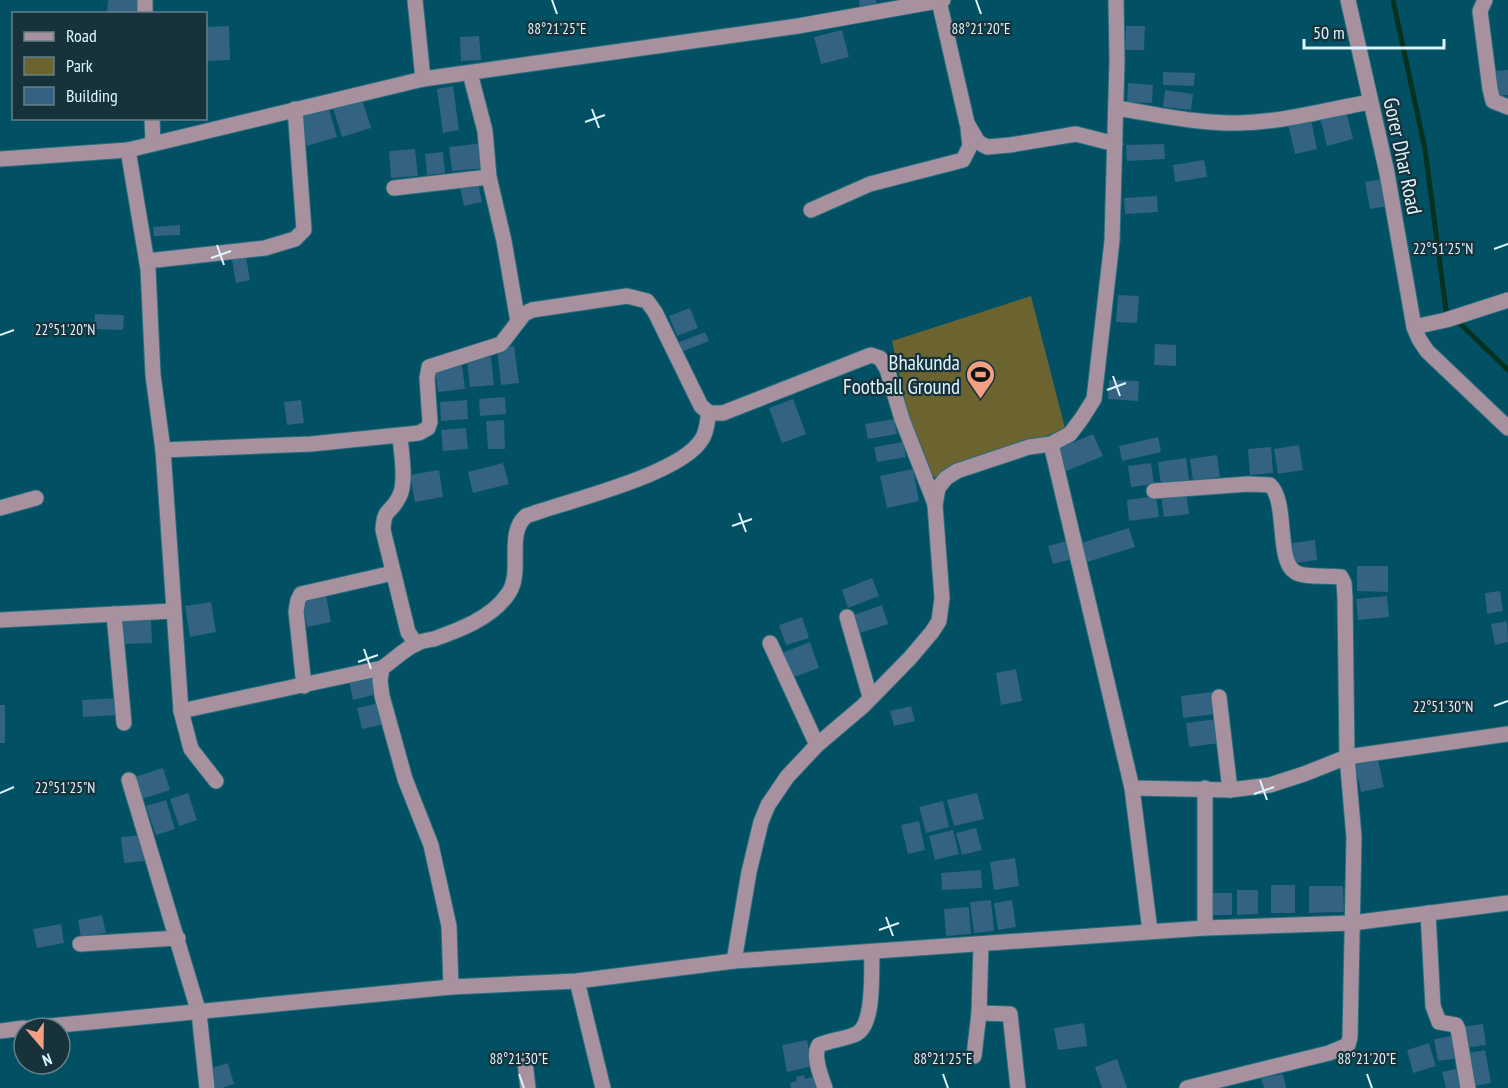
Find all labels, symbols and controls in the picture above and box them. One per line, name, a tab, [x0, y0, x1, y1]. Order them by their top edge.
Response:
legend	[12, 12, 207, 120]
scale bar	[1304, 12, 1444, 50]
text: 88°21'25"E	[527, 19, 587, 38]
text: 88°21'20"E	[951, 19, 1011, 38]
text: 50 m	[1313, 21, 1345, 44]
text: Road	[66, 24, 97, 47]
text: Park	[66, 54, 93, 77]
text: Building	[66, 84, 118, 107]
street label: Gorer Dhar Road	[1377, 95, 1429, 217]
text: 22°51'25"N	[1413, 239, 1473, 258]
text: 22°51'20"N	[35, 320, 95, 339]
place label: Bhakunda Football Ground	[843, 349, 960, 400]
sports icon: Bhakunda Football Ground	[965, 358, 997, 400]
text: 22°51'30"N	[1413, 697, 1473, 716]
text: 22°51'25"N	[35, 778, 95, 797]
north arrow	[12, 1016, 72, 1076]
text: N	[40, 1049, 55, 1071]
text: 88°21'30"E	[489, 1049, 549, 1068]
text: 88°21'25"E	[913, 1049, 973, 1068]
text: 88°21'20"E	[1337, 1049, 1397, 1068]

